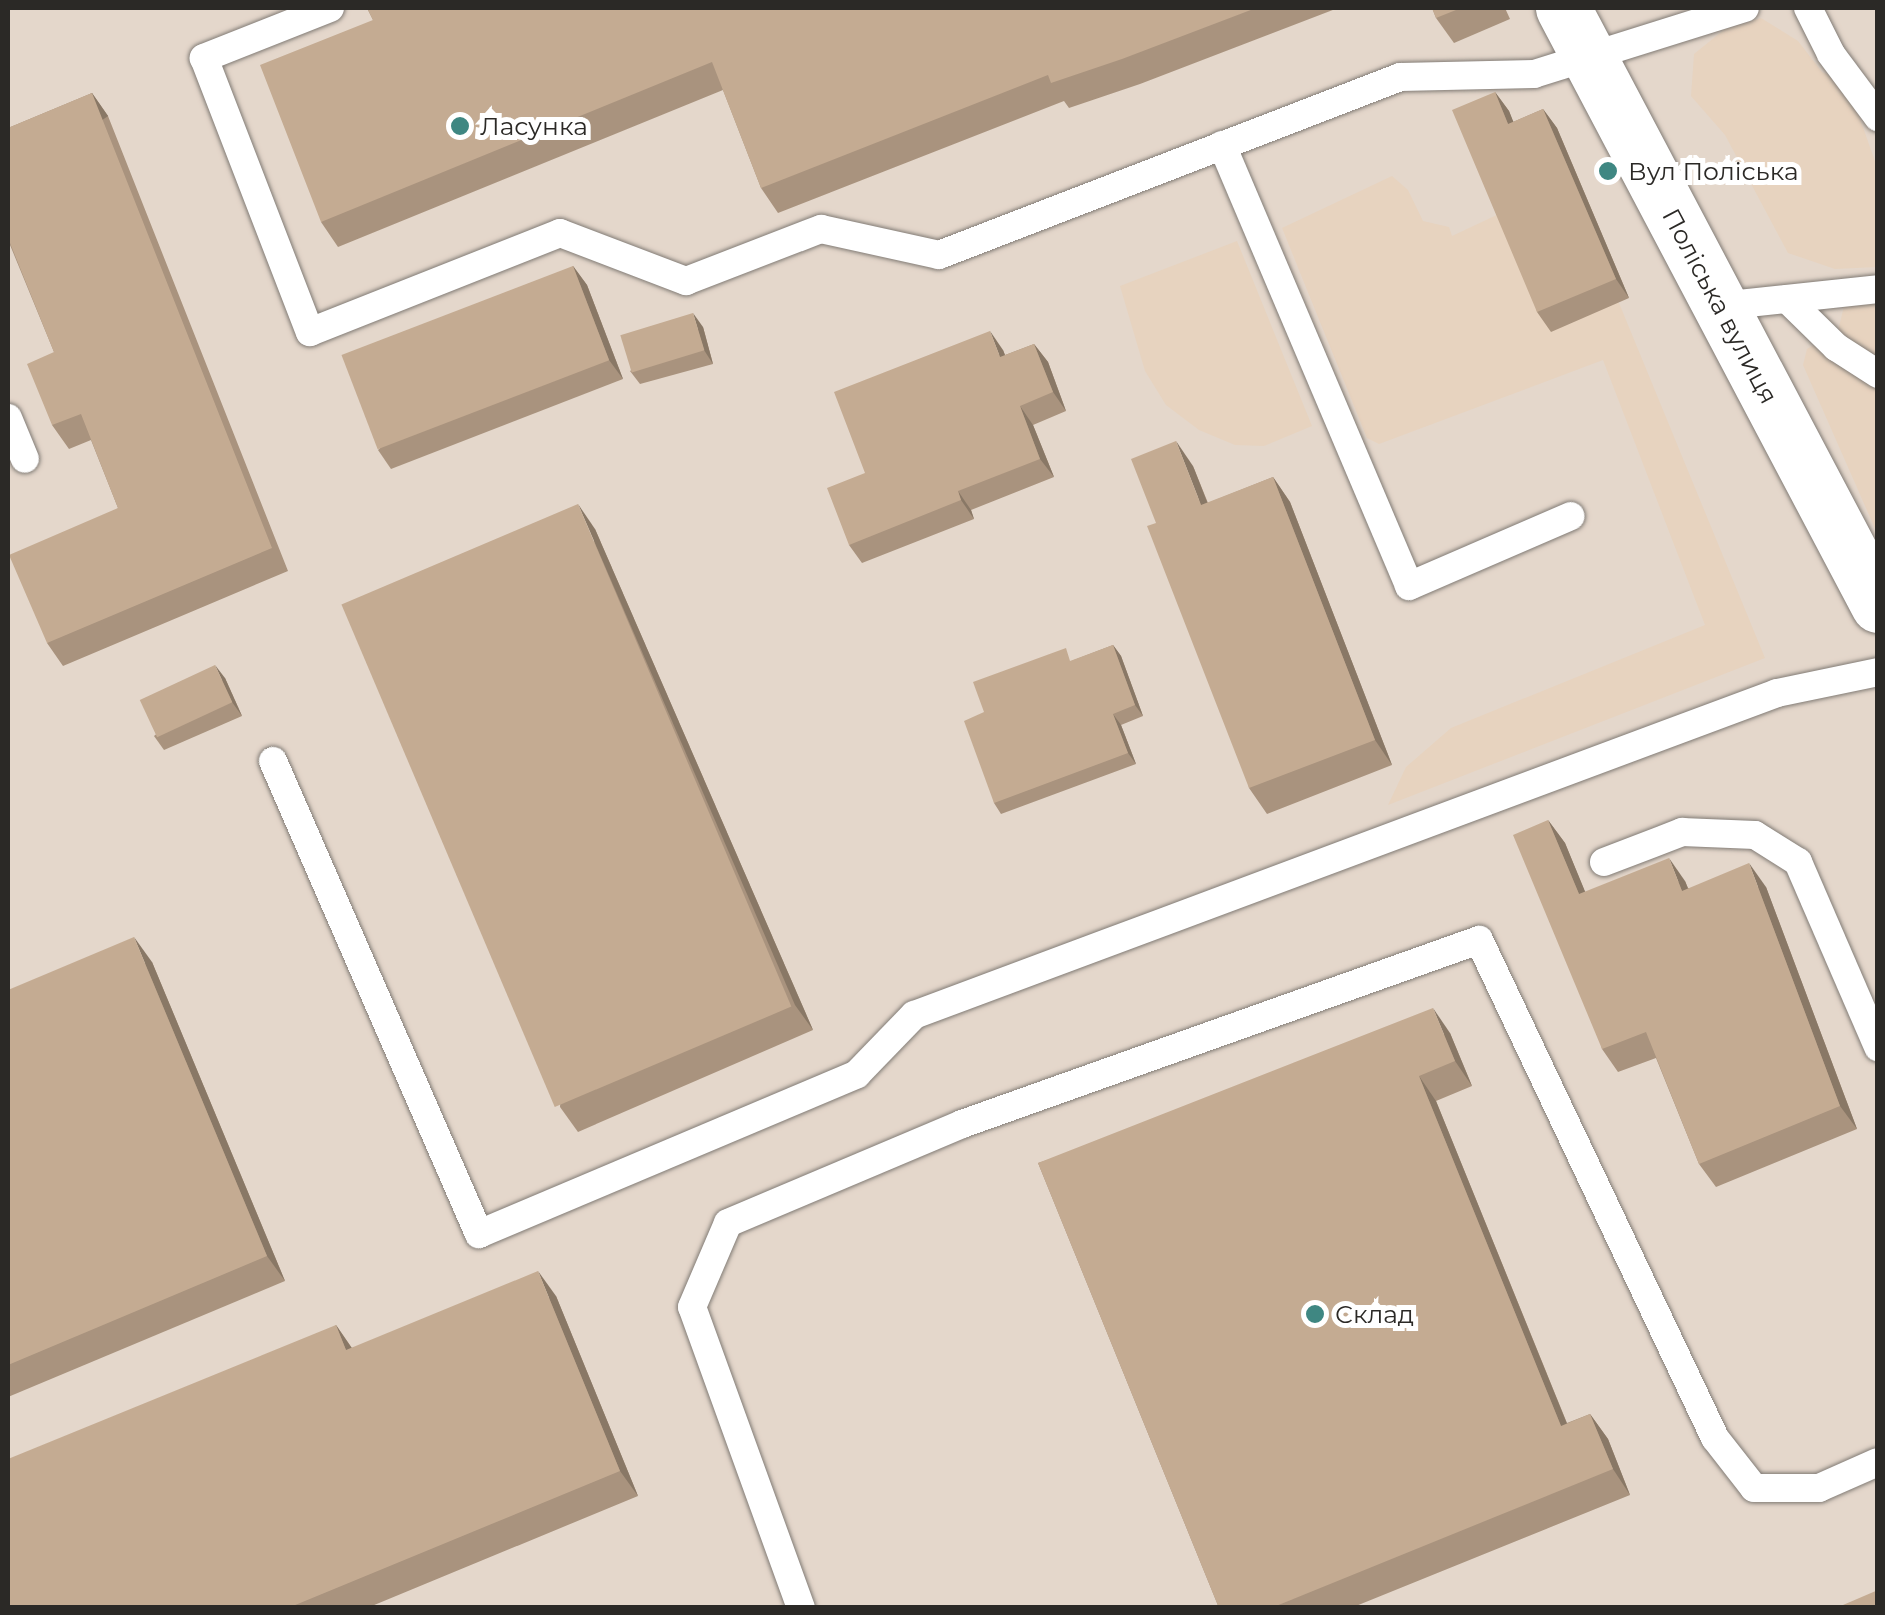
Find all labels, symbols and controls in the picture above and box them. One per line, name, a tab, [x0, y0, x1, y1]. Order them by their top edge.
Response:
place label: Ласунка	[480, 111, 588, 141]
marker: Ласунка	[449, 115, 471, 137]
place label: Вул Поліська	[1628, 156, 1799, 186]
marker: Вул Поліська	[1597, 160, 1619, 182]
street label: Поліська вулиця	[1656, 203, 1784, 409]
place label: Склад	[1335, 1299, 1414, 1329]
marker: Склад	[1304, 1303, 1326, 1325]

